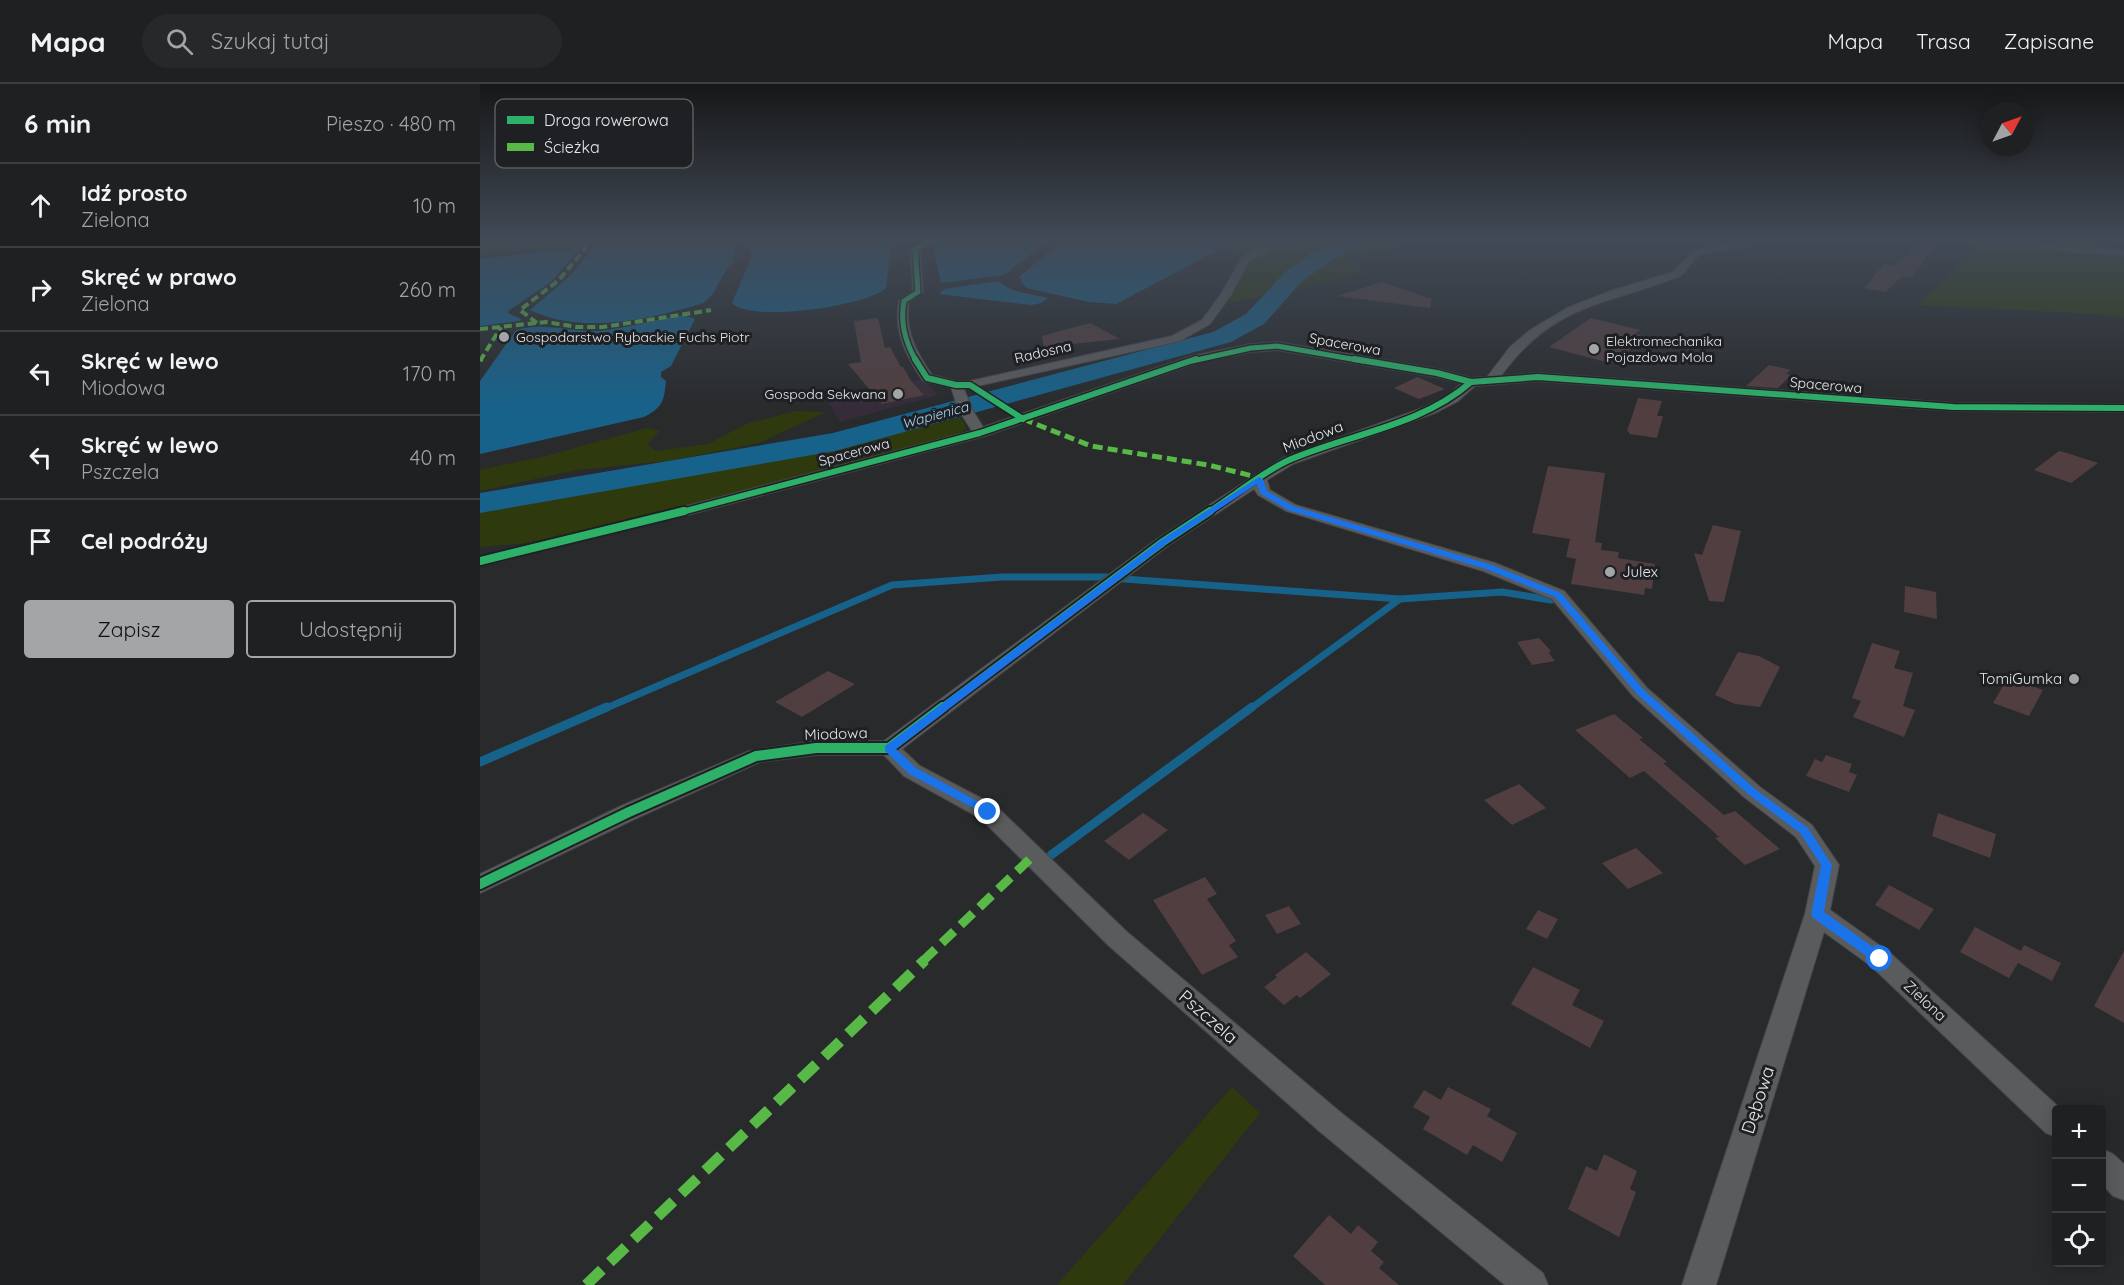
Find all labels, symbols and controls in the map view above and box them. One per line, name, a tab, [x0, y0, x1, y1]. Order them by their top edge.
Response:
search box	[142, 14, 562, 68]
text: Mapa	[30, 24, 106, 59]
icon: search	[163, 25, 196, 58]
text: Szukaj tutaj	[211, 27, 330, 55]
text: Mapa	[1828, 28, 1883, 54]
text: Trasa	[1916, 28, 1971, 54]
text: Zapisane	[2004, 28, 2094, 54]
legend	[495, 99, 693, 168]
north arrow	[1980, 102, 2034, 156]
text: 6 min	[24, 107, 91, 140]
text: Droga rowerowa	[544, 110, 669, 130]
text: Pieszo · 480 m	[326, 111, 456, 136]
text: Ścieżka	[544, 137, 600, 157]
text: Idź prosto	[81, 179, 188, 207]
icon: ahead	[24, 189, 57, 222]
text: 10 m	[413, 193, 456, 218]
text: Zielona	[81, 207, 150, 232]
text: Skręć w prawo	[81, 263, 237, 291]
icon: right	[24, 273, 57, 306]
text: 260 m	[399, 277, 456, 302]
text: Zielona	[81, 291, 150, 316]
place label: Gospodarstwo Rybackie Fuchs Piotr	[516, 328, 750, 346]
street label: Spacerowa	[1308, 329, 1382, 359]
marker: Gospodarstwo Rybackie Fuchs Piotr	[497, 330, 511, 344]
place label: Elektromechanika Pojazdowa Mola	[1606, 332, 1722, 366]
street label: Radosna	[1013, 337, 1073, 367]
marker: Elektromechanika Pojazdowa Mola	[1587, 342, 1601, 356]
text: Skręć w lewo	[81, 347, 219, 375]
icon: left	[24, 357, 57, 390]
text: 170 m	[403, 361, 456, 386]
street label: Spacerowa	[1789, 373, 1863, 397]
text: Miodowa	[81, 375, 165, 400]
place label: Gospoda Sekwana	[765, 385, 886, 403]
marker: Gospoda Sekwana	[891, 387, 905, 401]
water label: Wapienica	[900, 397, 972, 433]
street label: Miodowa	[1280, 416, 1346, 457]
text: Skręć w lewo	[81, 431, 219, 459]
street label: Spacerowa	[817, 434, 891, 470]
icon: left	[24, 441, 57, 474]
text: 40 m	[410, 445, 456, 470]
text: Pszczela	[81, 459, 159, 484]
icon: arrive	[24, 525, 57, 558]
text: Cel podróży	[81, 527, 208, 555]
place label: Julex	[1622, 562, 1658, 581]
marker: Julex	[1603, 565, 1617, 579]
button: Zapisz	[24, 600, 234, 658]
button: Udostępnij	[246, 600, 456, 658]
place label: TomiGumka	[1979, 669, 2062, 688]
marker: TomiGumka	[2067, 672, 2081, 686]
street label: Miodowa	[804, 723, 868, 744]
route end	[974, 798, 1000, 824]
route start	[1866, 945, 1892, 971]
street label: Zielona	[1900, 976, 1951, 1025]
street label: Pszczela	[1174, 985, 1243, 1048]
street label: Dębowa	[1736, 1063, 1779, 1136]
map controls	[2052, 1105, 2106, 1267]
button: +	[2052, 1105, 2106, 1159]
button: −	[2052, 1159, 2106, 1213]
button: locate	[2052, 1213, 2106, 1267]

